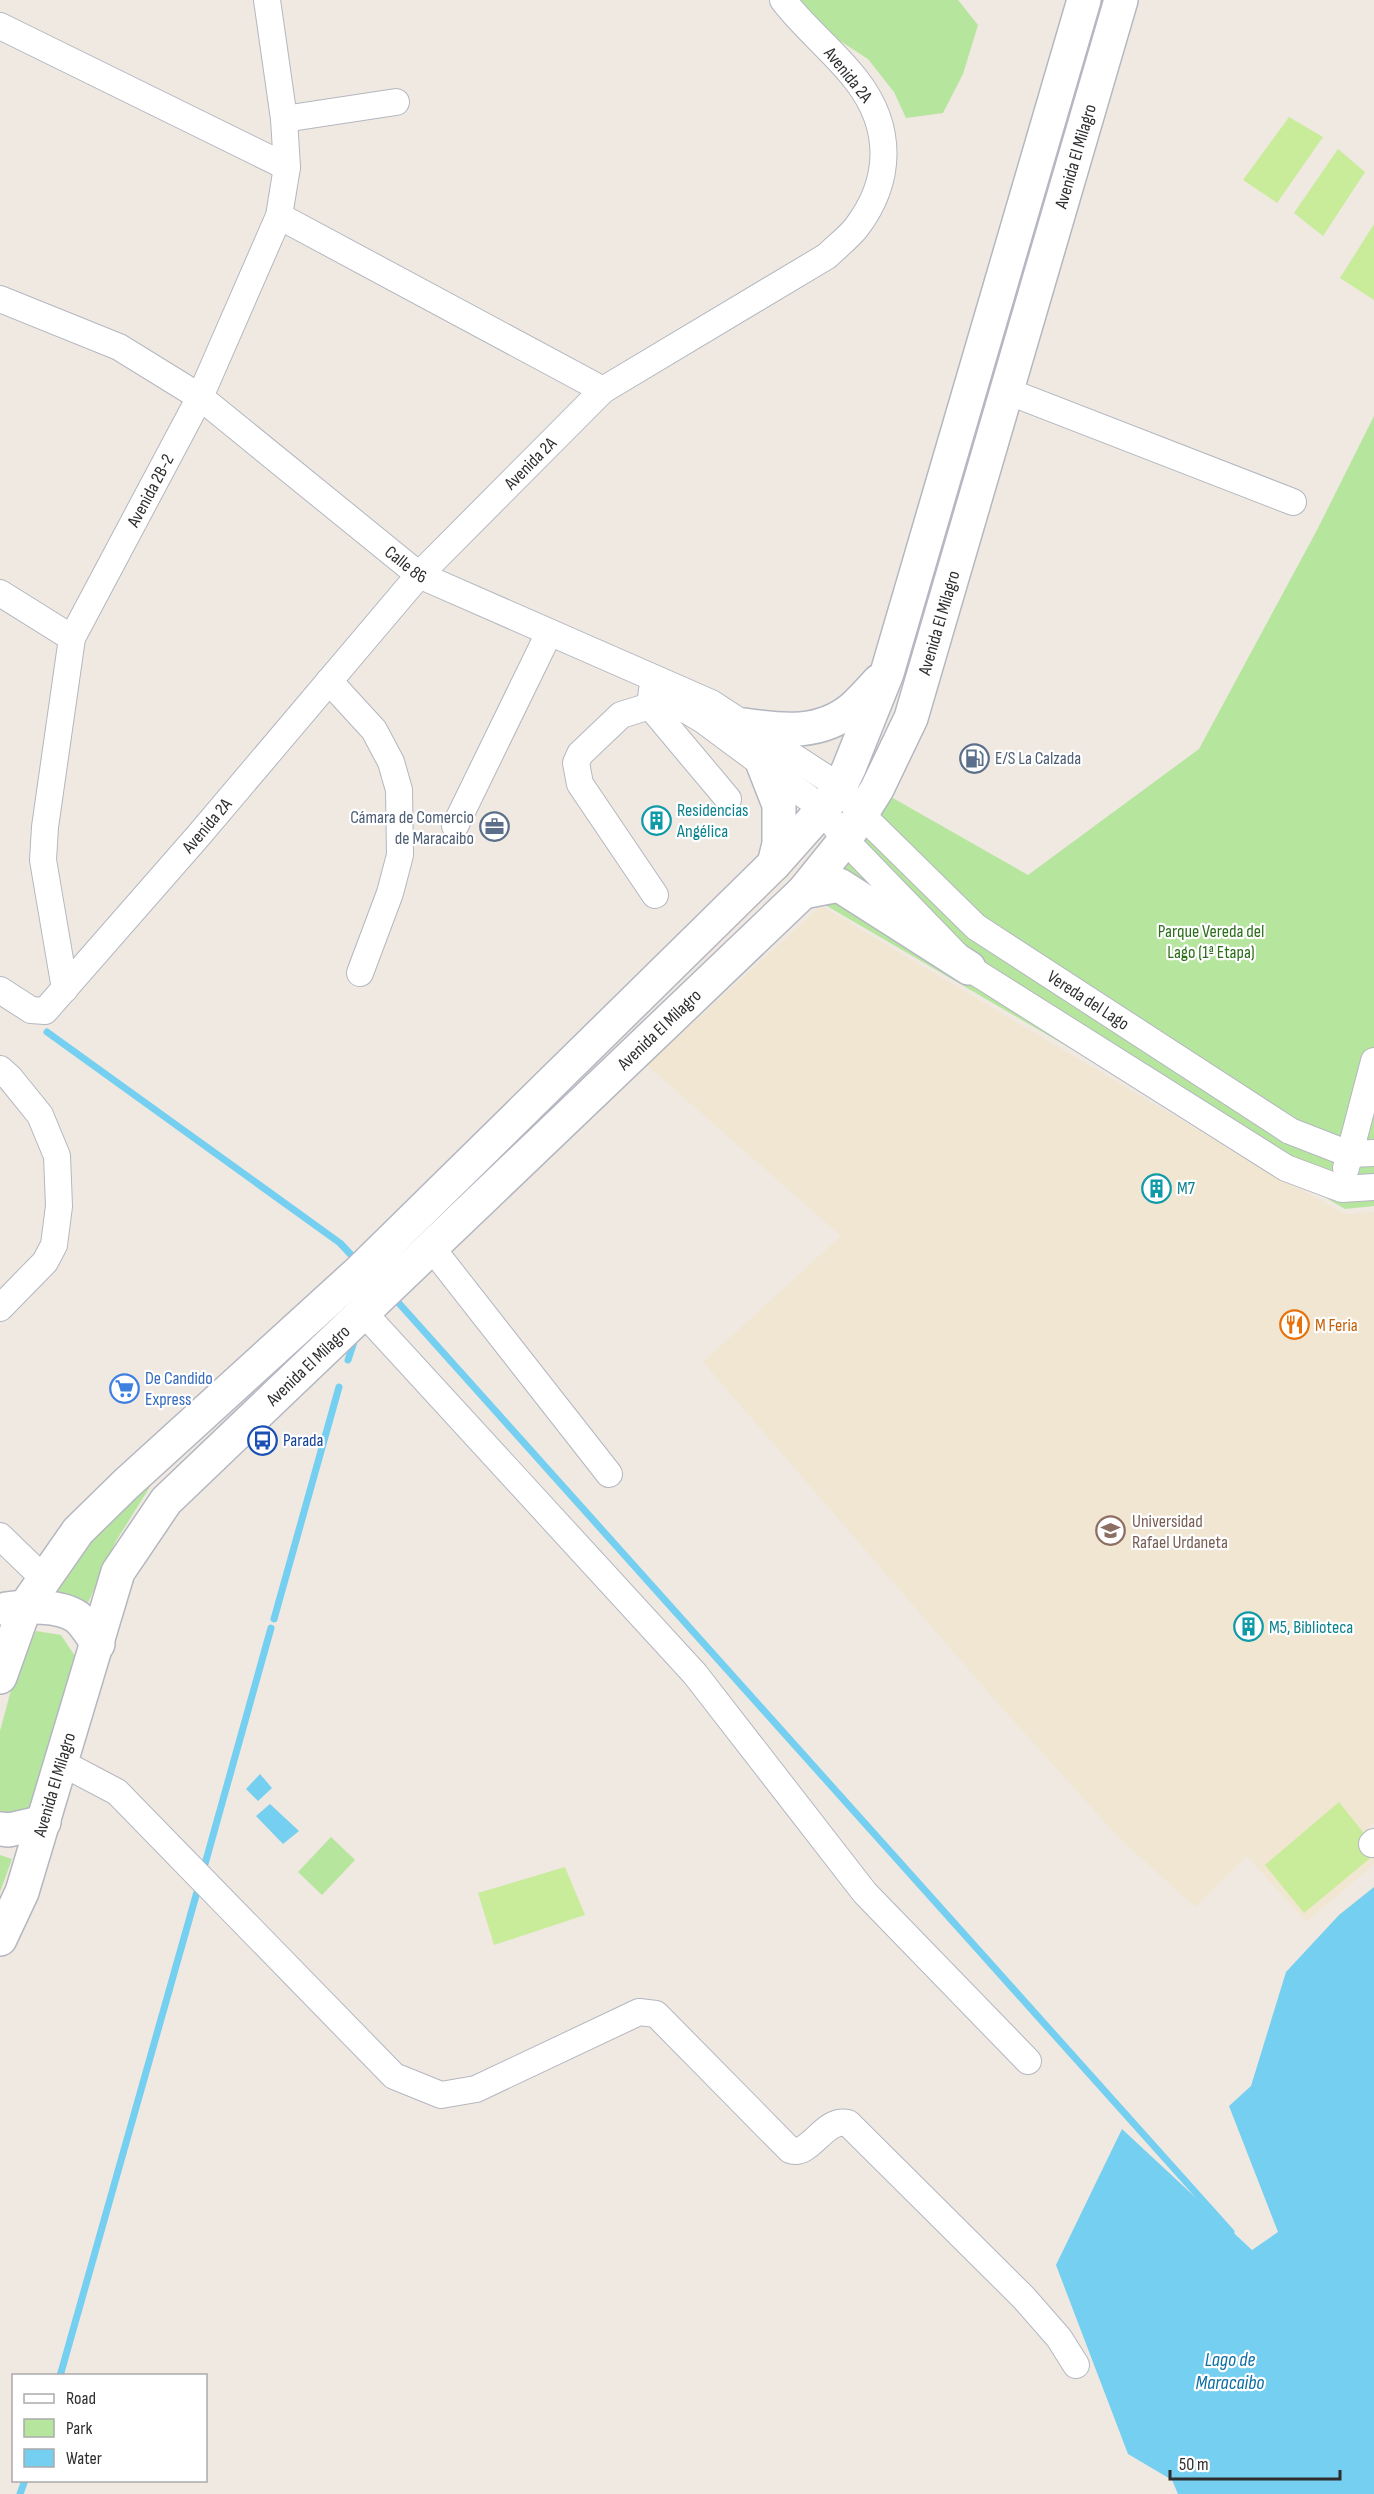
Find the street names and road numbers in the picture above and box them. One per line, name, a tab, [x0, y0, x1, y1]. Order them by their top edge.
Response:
street label: Avenida 2A	[819, 42, 877, 107]
street label: Avenida El Milagro	[1050, 102, 1100, 212]
street label: Avenida 2A	[499, 433, 561, 494]
street label: Avenida 2B-2	[122, 450, 178, 531]
street label: Calle 86	[381, 541, 430, 588]
street label: Avenida El Milagro	[913, 568, 964, 678]
street label: Avenida 2A	[177, 794, 236, 858]
street label: Vereda del Lago	[1044, 966, 1133, 1034]
street label: Avenida El Milagro	[612, 985, 705, 1075]
street label: Avenida El Milagro	[261, 1321, 354, 1411]
street label: Avenida El Milagro	[28, 1730, 80, 1840]

